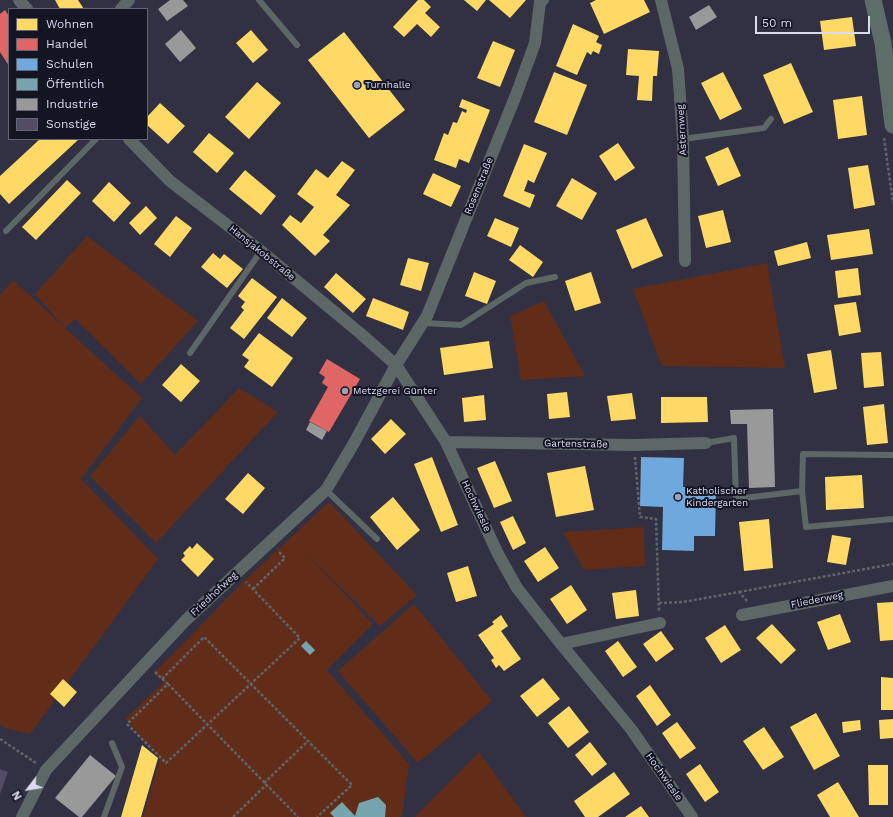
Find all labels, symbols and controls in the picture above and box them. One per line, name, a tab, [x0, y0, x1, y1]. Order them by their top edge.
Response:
legend	[8, 8, 148, 140]
scale bar	[757, 8, 872, 34]
text: 50 m	[762, 16, 792, 30]
text: Wohnen	[46, 17, 94, 31]
text: Handel	[46, 37, 87, 51]
text: Schulen	[46, 57, 93, 71]
text: Öffentlich	[46, 77, 105, 91]
place label: Turnhalle	[365, 79, 411, 91]
marker: Turnhalle	[352, 80, 362, 90]
text: Industrie	[46, 97, 98, 111]
street label: Asternweg	[675, 104, 689, 156]
text: Sonstige	[46, 117, 96, 131]
street label: Rosenstraße	[462, 156, 496, 216]
street label: Hansjakobstraße	[227, 223, 297, 283]
place label: Metzgerei Günter	[353, 385, 437, 397]
marker: Metzgerei Günter	[340, 386, 350, 396]
street label: Gartenstraße	[544, 437, 608, 451]
street label: Hochwiesle	[459, 478, 493, 534]
place label: Katholischer Kindergarten	[686, 485, 748, 508]
marker: Katholischer Kindergarten	[673, 492, 683, 502]
street label: Friedhofweg	[188, 569, 240, 619]
street label: Fliederweg	[790, 589, 844, 611]
street label: Hochwiesle	[643, 751, 685, 803]
north arrow	[8, 769, 48, 809]
text: N	[10, 789, 25, 802]

